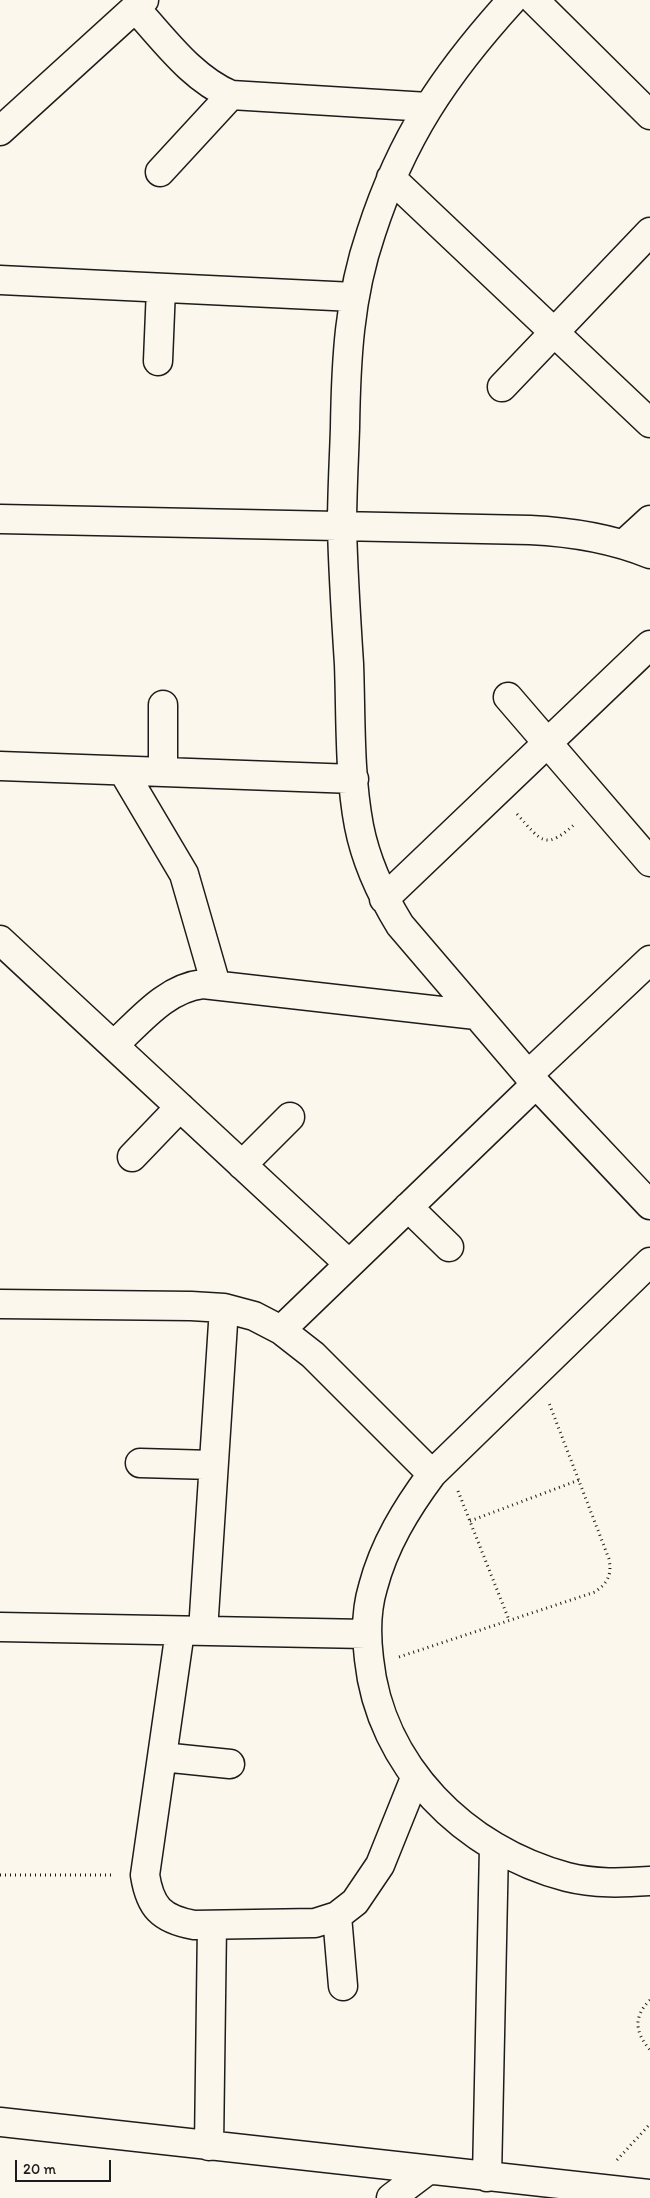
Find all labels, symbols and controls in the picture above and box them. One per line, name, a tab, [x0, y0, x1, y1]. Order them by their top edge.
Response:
scale bar	[18, 2150, 114, 2182]
text: 20 m	[23, 2160, 56, 2178]

